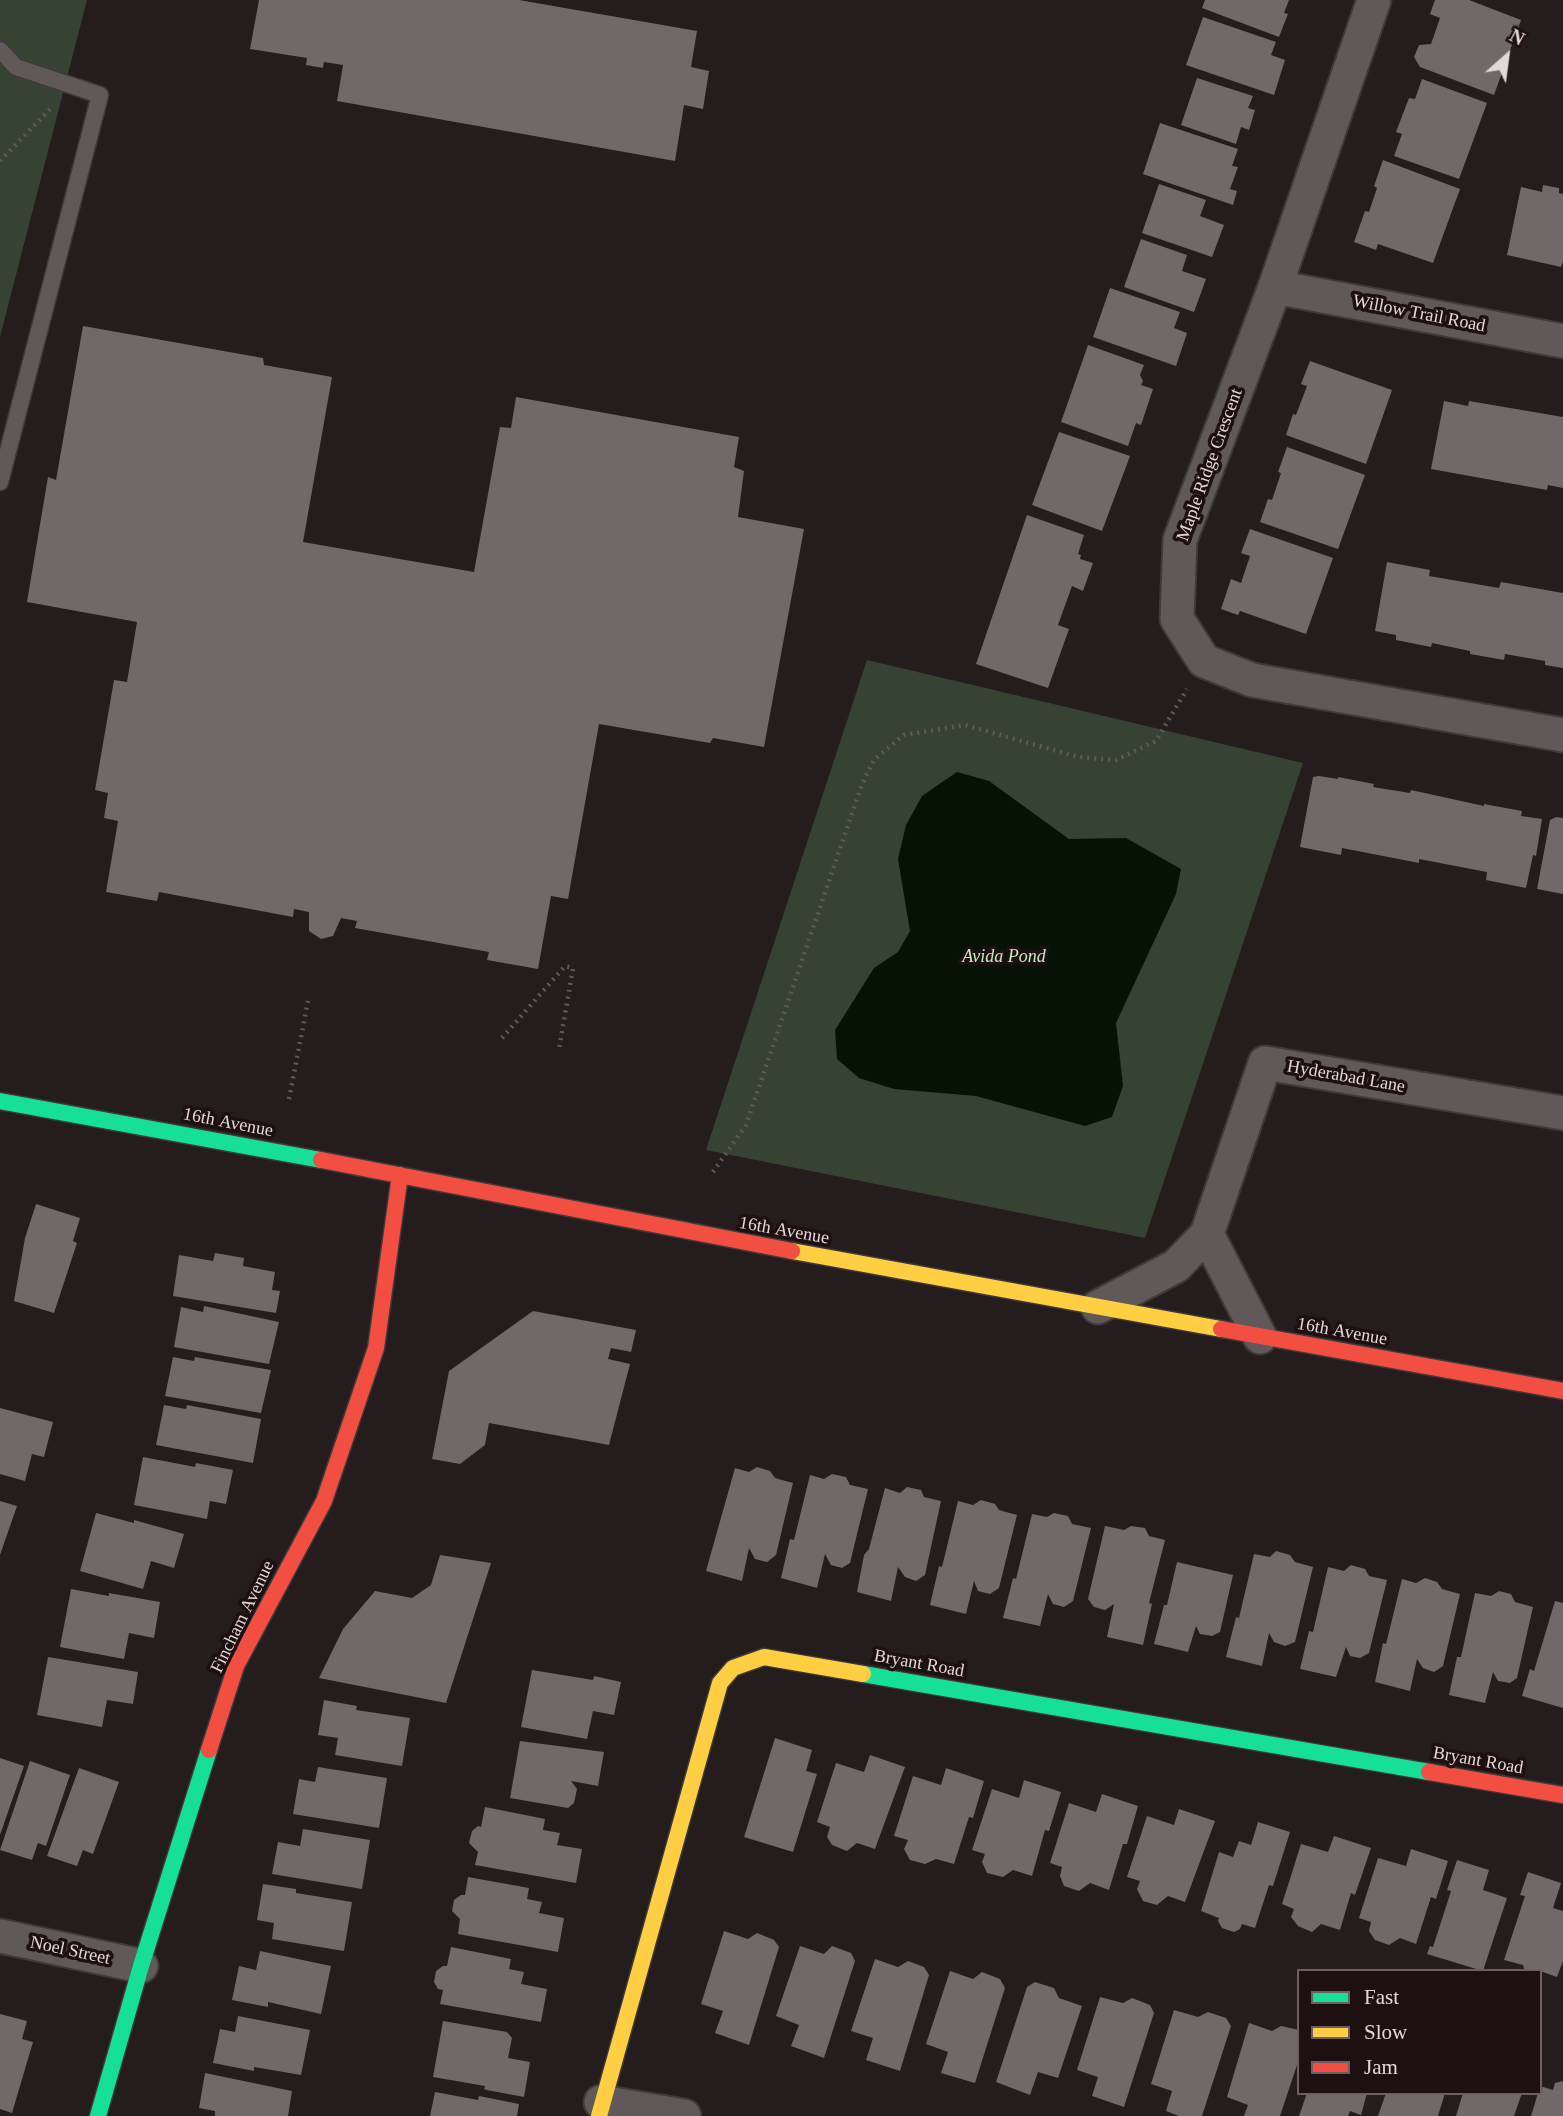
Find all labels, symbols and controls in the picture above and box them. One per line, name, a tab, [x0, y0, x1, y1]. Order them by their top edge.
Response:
north arrow	[1472, 21, 1542, 91]
text: N	[1506, 25, 1528, 50]
street label: Willow Trail Road	[1351, 291, 1487, 337]
street label: Maple Ridge Crescent	[1172, 386, 1248, 544]
park label: Avida Pond	[962, 946, 1046, 968]
street label: Hyderabad Lane	[1285, 1056, 1407, 1098]
street label: 16th Avenue	[181, 1104, 275, 1142]
street label: 16th Avenue	[737, 1212, 831, 1250]
street label: 16th Avenue	[1295, 1313, 1389, 1351]
street label: Fincham Avenue	[207, 1557, 279, 1677]
street label: Bryant Road	[872, 1645, 966, 1683]
street label: Bryant Road	[1431, 1742, 1525, 1780]
street label: Noel Street	[28, 1932, 112, 1970]
legend	[1297, 1969, 1542, 2095]
text: Fast	[1364, 1985, 1399, 2009]
text: Slow	[1364, 2020, 1407, 2044]
text: Jam	[1364, 2055, 1398, 2079]

